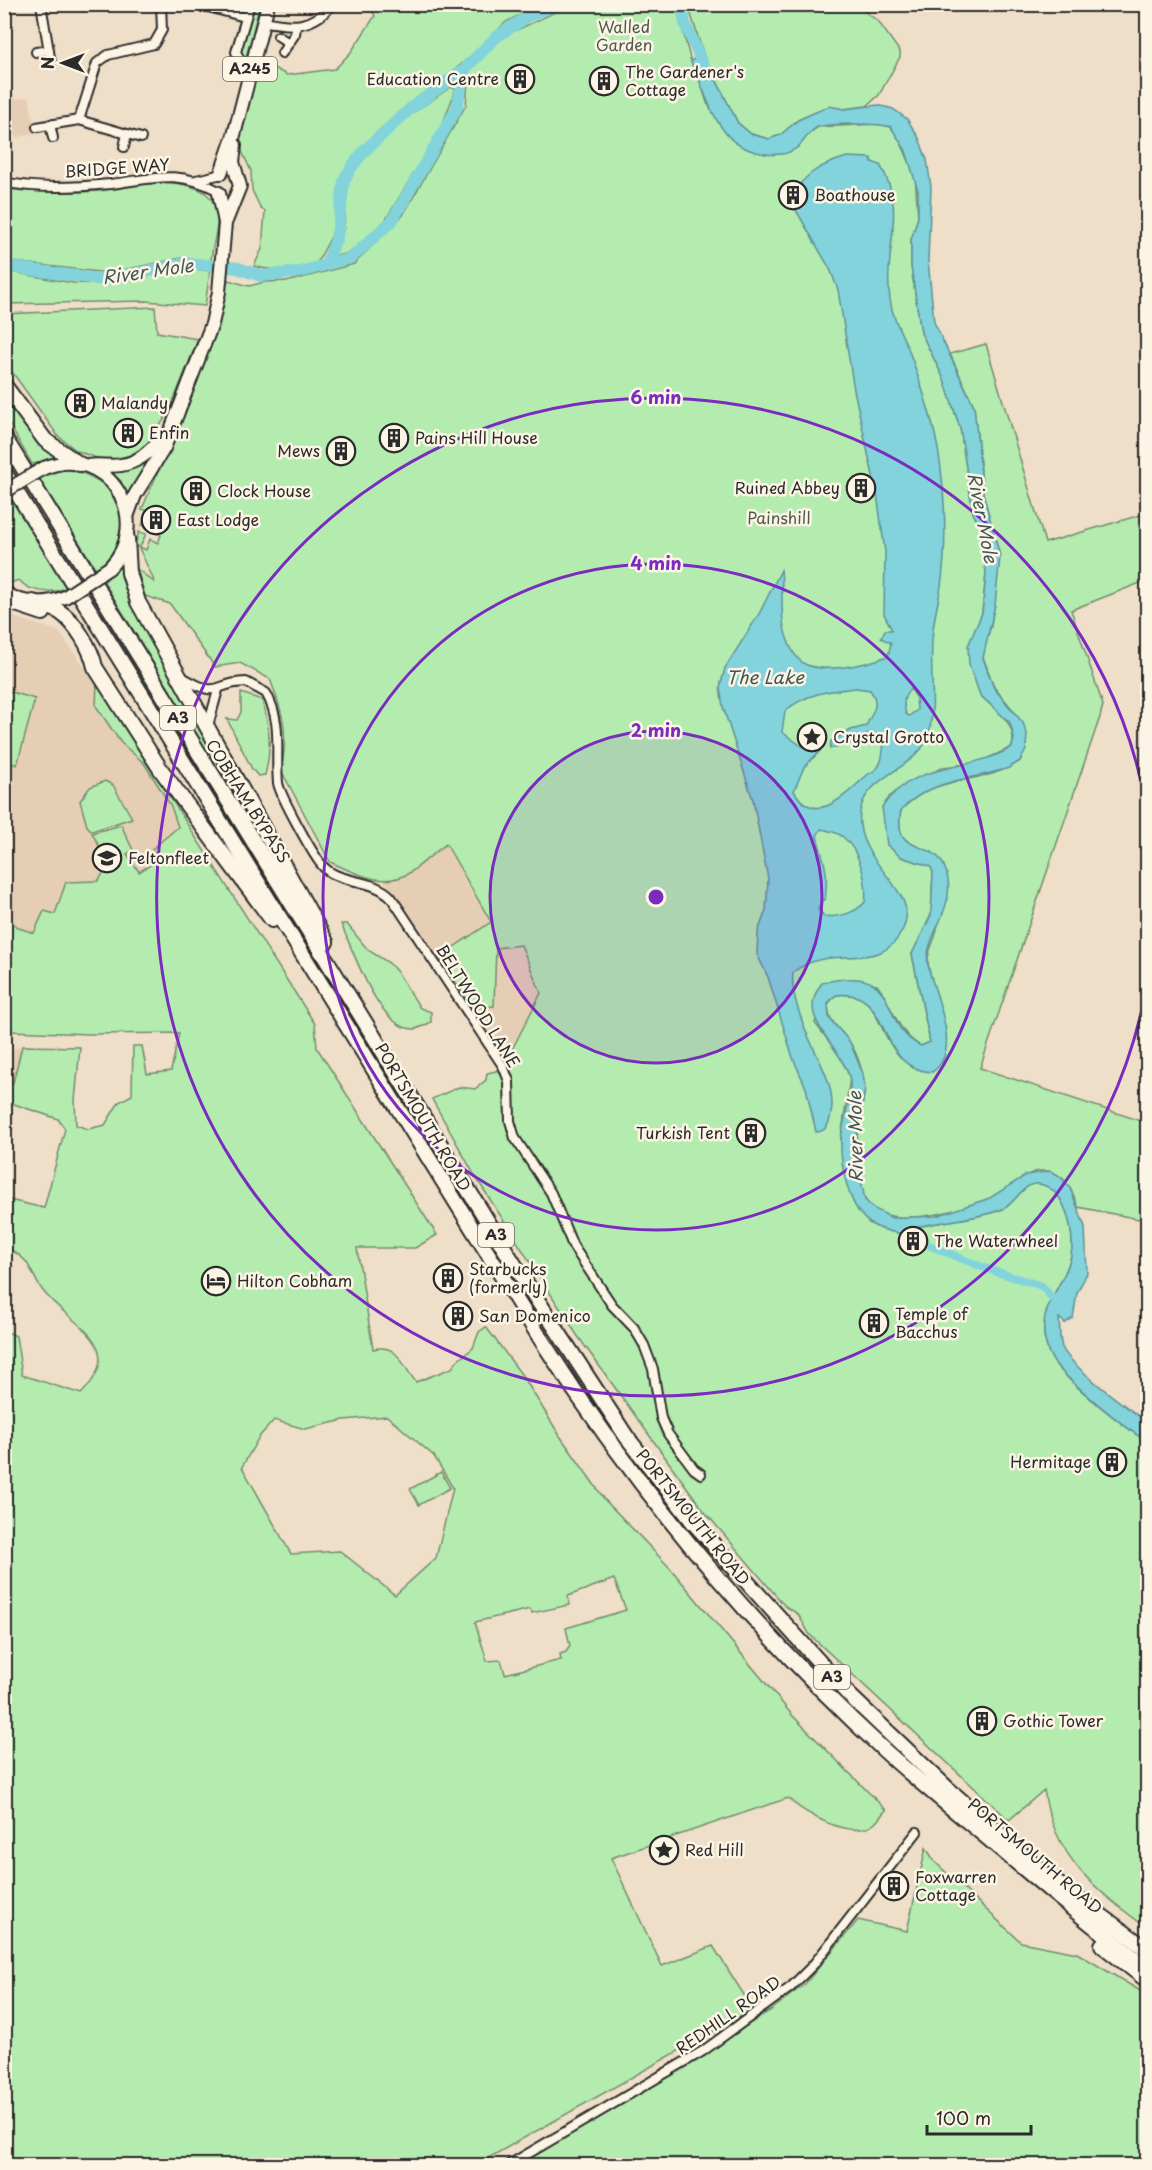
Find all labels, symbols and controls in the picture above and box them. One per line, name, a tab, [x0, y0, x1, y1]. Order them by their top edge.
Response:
park label: Walled Garden	[596, 14, 652, 56]
north arrow	[33, 33, 93, 93]
text: N	[35, 57, 59, 69]
road number: A245	[223, 57, 277, 81]
place label: The Gardener's Cottage	[625, 59, 744, 101]
building icon: Education Centre	[504, 63, 536, 95]
building icon: The Gardener's Cottage	[588, 65, 620, 97]
place label: Education Centre	[367, 66, 499, 90]
street label: BRIDGE WAY	[63, 151, 170, 183]
building icon: Boathouse	[777, 179, 809, 211]
place label: Boathouse	[814, 182, 896, 206]
water label: River Mole	[100, 251, 196, 290]
text: 6 min	[631, 383, 681, 410]
building icon: Malandy	[64, 387, 96, 419]
place label: Malandy	[101, 390, 168, 414]
building icon: Enfin	[112, 417, 144, 449]
place label: Enfin	[149, 420, 189, 444]
building icon: Pains Hill House	[378, 422, 410, 454]
place label: Pains Hill House	[415, 425, 538, 449]
building icon: Mews	[325, 435, 357, 467]
place label: Mews	[277, 438, 320, 462]
water label: River Mole	[961, 470, 1006, 566]
building icon: Ruined Abbey	[845, 472, 877, 504]
building icon: Clock House	[180, 475, 212, 507]
place label: Ruined Abbey	[735, 475, 840, 499]
place label: Clock House	[217, 478, 311, 502]
building icon: East Lodge	[140, 504, 172, 536]
park label: Painshill	[747, 505, 811, 529]
place label: East Lodge	[177, 507, 259, 531]
text: 4 min	[630, 549, 682, 576]
water label: The Lake	[726, 663, 805, 690]
road number: A3	[160, 706, 196, 730]
text: 2 min	[631, 716, 681, 743]
place icon: Crystal Grotto	[796, 721, 828, 753]
place label: Crystal Grotto	[833, 724, 944, 748]
street label: COBHAM BYPASS	[201, 734, 297, 867]
school or university icon: Feltonfleet	[91, 842, 123, 874]
place label: Feltonfleet	[128, 845, 209, 869]
centre of rings	[646, 887, 666, 907]
street label: BELTWOOD LANE	[431, 939, 527, 1072]
street label: PORTSMOUTH ROAD	[370, 1038, 478, 1195]
water label: River Mole	[840, 1090, 869, 1183]
building icon: Turkish Tent	[735, 1117, 767, 1149]
place label: Turkish Tent	[636, 1120, 730, 1144]
road number: A3	[478, 1223, 514, 1247]
building icon: The Waterwheel	[897, 1225, 929, 1257]
place label: The Waterwheel	[934, 1228, 1058, 1252]
place label: Starbucks (formerly)	[469, 1256, 547, 1298]
building icon: Starbucks (formerly)	[432, 1262, 464, 1294]
hotel icon: Hilton Cobham	[200, 1265, 232, 1297]
place label: Hilton Cobham	[237, 1268, 352, 1292]
building icon: San Domenico	[442, 1300, 474, 1332]
place label: Temple of Bacchus	[895, 1301, 969, 1343]
place label: San Domenico	[479, 1303, 591, 1327]
building icon: Temple of Bacchus	[858, 1307, 890, 1339]
street label: PORTSMOUTH ROAD	[631, 1443, 756, 1590]
building icon: Hermitage	[1096, 1446, 1128, 1478]
place label: Hermitage	[1010, 1449, 1091, 1473]
road number: A3	[814, 1665, 850, 1689]
building icon: Gothic Tower	[966, 1705, 998, 1737]
place label: Gothic Tower	[1003, 1708, 1104, 1732]
street label: PORTSMOUTH ROAD	[963, 1792, 1108, 1919]
place icon: Red Hill	[648, 1834, 680, 1866]
place label: Red Hill	[685, 1837, 744, 1861]
place label: Foxwarren Cottage	[915, 1864, 997, 1906]
building icon: Foxwarren Cottage	[878, 1870, 910, 1902]
street label: REDHILL ROAD	[670, 1969, 785, 2059]
scale bar	[927, 2098, 1030, 2136]
text: 100 m	[936, 2104, 991, 2131]

